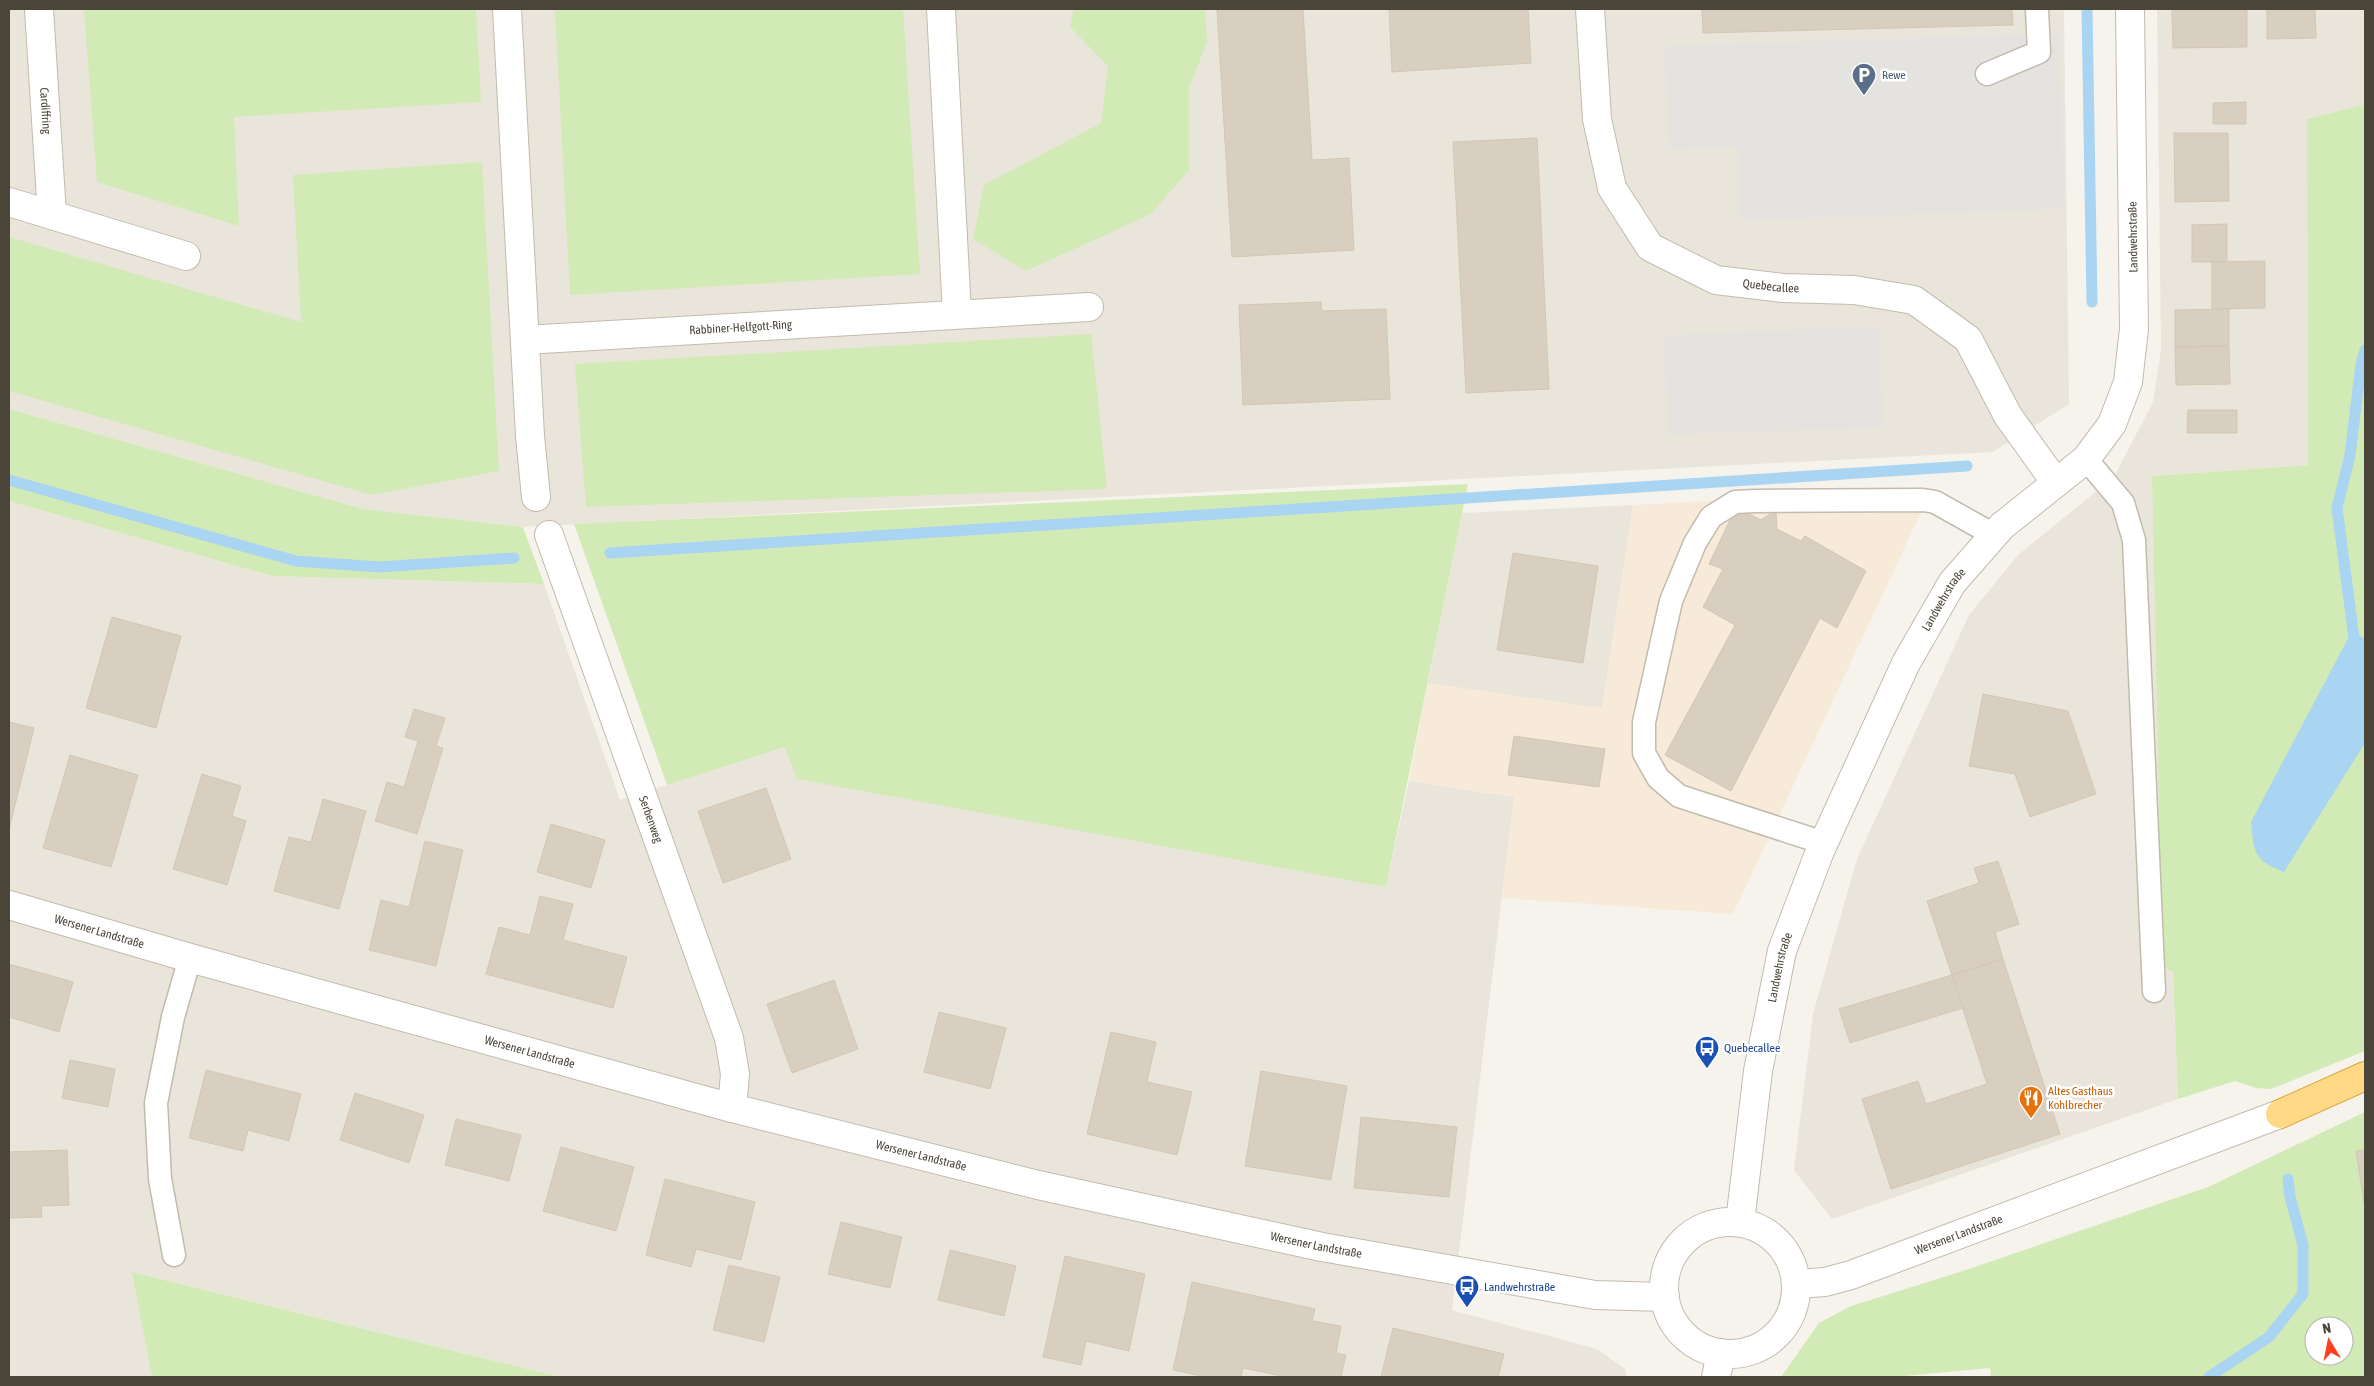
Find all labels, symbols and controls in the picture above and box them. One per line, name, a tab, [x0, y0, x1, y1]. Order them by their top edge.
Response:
parking icon: Rewe	[1851, 62, 1877, 96]
place label: Rewe	[1882, 68, 1906, 82]
street label: Cardiffring	[37, 87, 54, 135]
street label: Landwehrstraße	[2125, 201, 2141, 273]
street label: Quebecallee	[1742, 276, 1799, 295]
street label: Rabbiner-Helfgott-Ring	[689, 317, 793, 337]
street label: Landwehrstraße	[1919, 565, 1969, 633]
street label: Serbenweg	[636, 794, 666, 845]
street label: Wersener Landstraße	[53, 912, 146, 951]
street label: Landwehrstraße	[1765, 931, 1795, 1003]
street label: Wersener Landstraße	[483, 1033, 576, 1071]
bus stop icon: Quebecallee	[1694, 1035, 1720, 1069]
place label: Quebecallee	[1724, 1041, 1780, 1055]
place label: Altes Gasthaus Kohlbrecher	[2048, 1084, 2113, 1112]
restaurant icon: Altes Gasthaus Kohlbrecher	[2018, 1085, 2044, 1119]
street label: Wersener Landstraße	[874, 1137, 968, 1174]
street label: Wersener Landstraße	[1913, 1212, 2005, 1257]
street label: Wersener Landstraße	[1269, 1229, 1363, 1261]
bus stop icon: Landwehrstraße	[1454, 1274, 1480, 1308]
place label: Landwehrstraße	[1484, 1280, 1555, 1294]
north arrow	[2304, 1316, 2354, 1366]
text: N	[2321, 1320, 2332, 1337]

